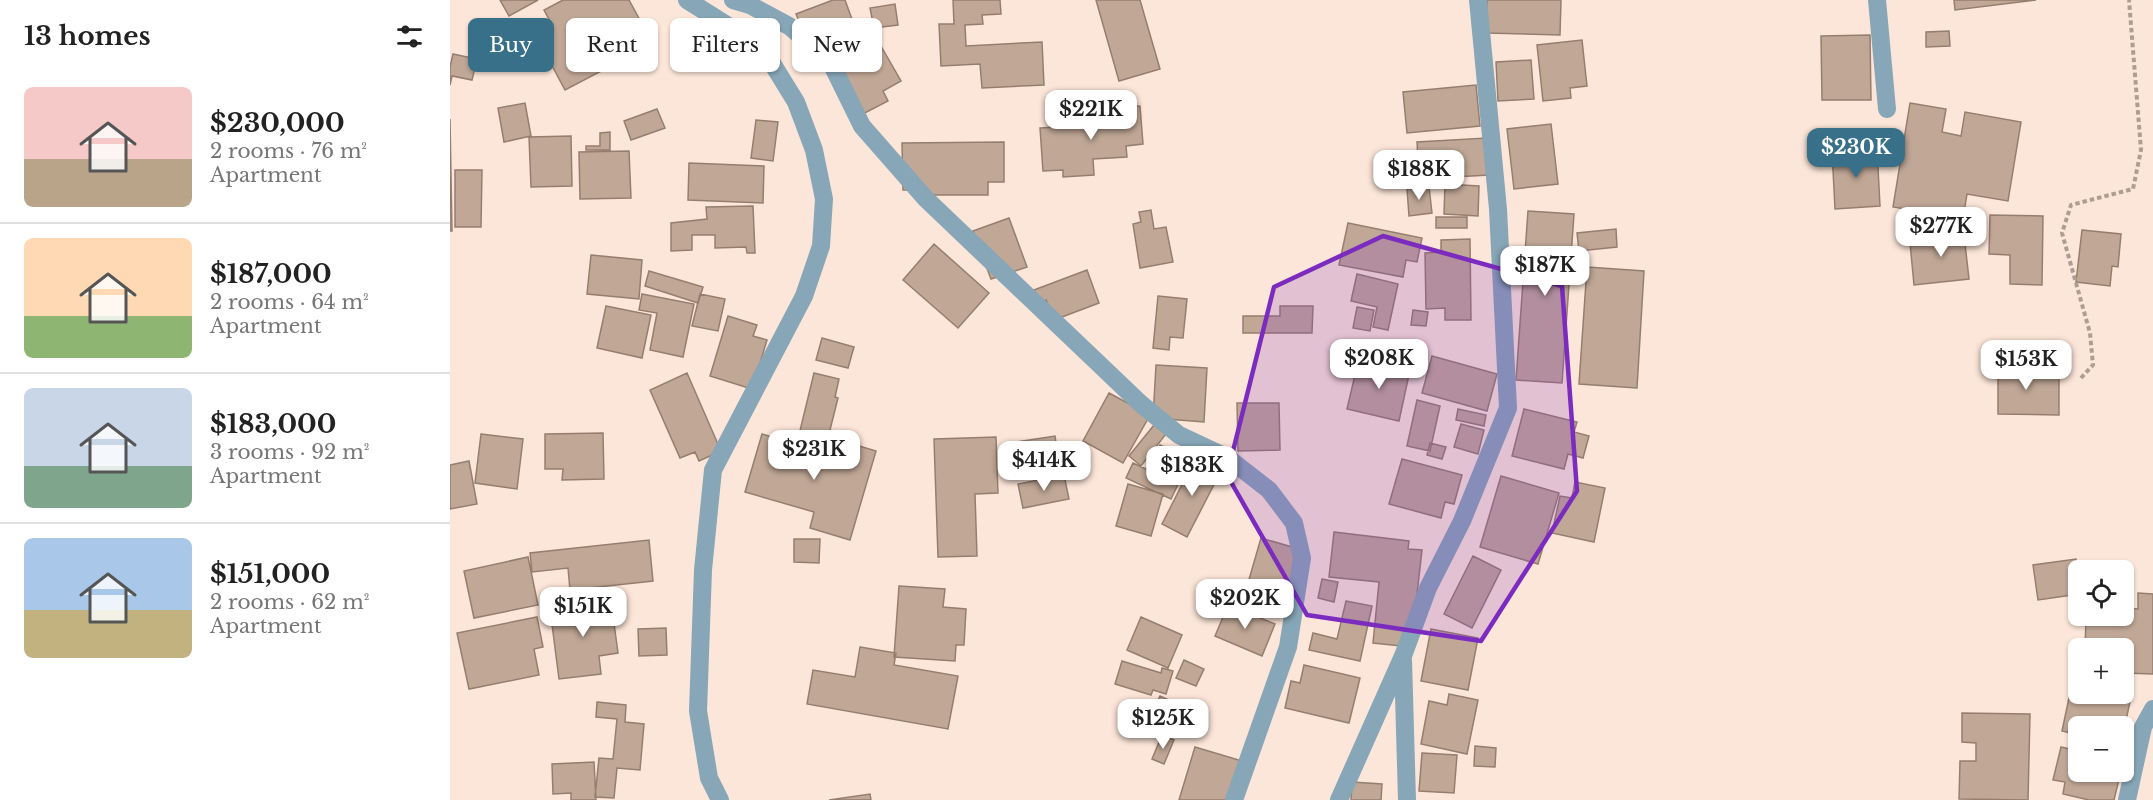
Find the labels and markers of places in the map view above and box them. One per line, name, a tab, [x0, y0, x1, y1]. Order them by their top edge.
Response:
pin: $221K	[1049, 90, 1133, 141]
pin: $230K	[1814, 128, 1898, 179]
pin: $188K	[1377, 150, 1461, 201]
pin: $277K	[1899, 207, 1983, 258]
pin: $187K	[1503, 246, 1587, 297]
pin: $208K	[1337, 339, 1421, 390]
pin: $153K	[1984, 340, 2068, 391]
pin: $231K	[772, 430, 856, 481]
pin: $414K	[1002, 441, 1086, 492]
pin: $183K	[1150, 446, 1234, 497]
pin: $202K	[1203, 579, 1287, 630]
pin: $151K	[541, 587, 625, 638]
pin: $125K	[1121, 699, 1205, 750]

